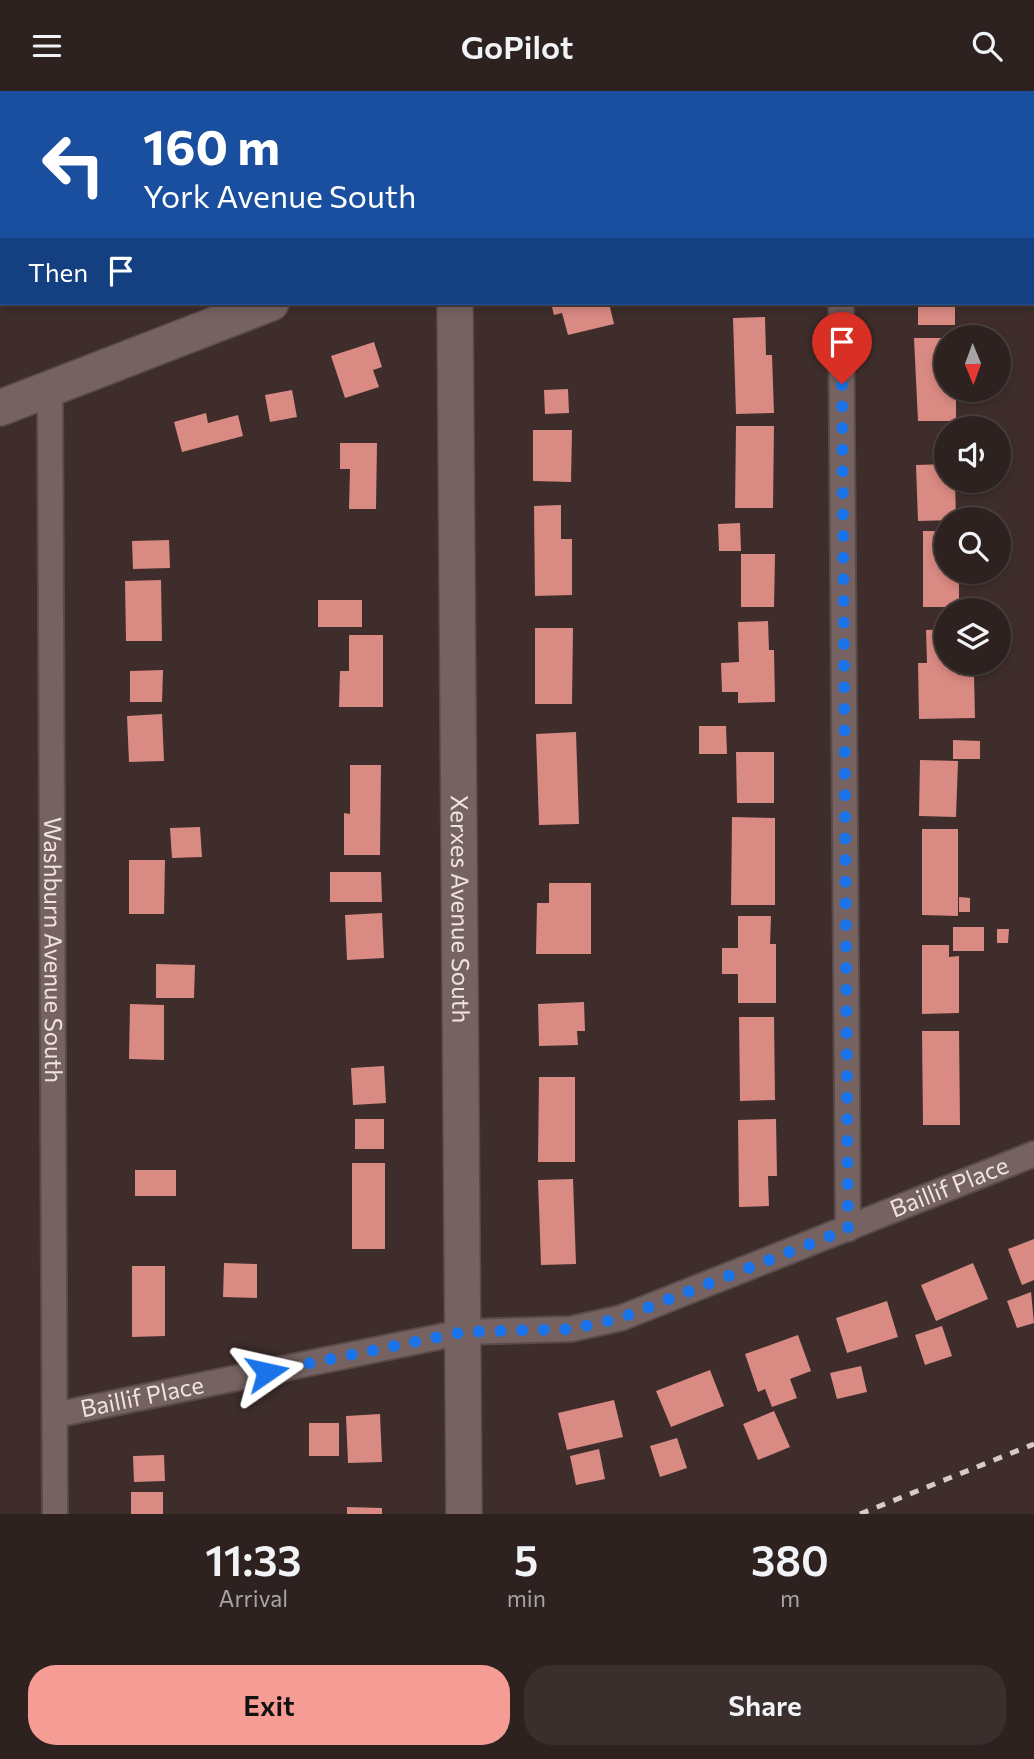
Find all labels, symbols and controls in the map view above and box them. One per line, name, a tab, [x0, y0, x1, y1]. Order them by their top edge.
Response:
text: GoPilot	[461, 26, 573, 66]
icon: menu	[28, 27, 66, 65]
icon: search	[968, 27, 1006, 65]
text: 160 m	[143, 115, 280, 175]
icon: left	[28, 119, 119, 210]
text: York Avenue South	[143, 175, 416, 215]
icon: arrive	[102, 252, 140, 290]
text: Then	[28, 256, 88, 287]
pin	[812, 312, 872, 384]
icon: arrive	[823, 323, 861, 361]
north arrow	[934, 325, 1012, 403]
map controls	[934, 325, 1011, 675]
button: sound	[934, 416, 1011, 493]
button: search	[934, 507, 1011, 584]
button: layers	[934, 598, 1011, 675]
street label: Xerxes Avenue South	[446, 795, 476, 1023]
street label: Washburn Avenue South	[39, 817, 69, 1083]
street label: Baillif Place	[885, 1150, 1012, 1223]
position arrow	[230, 1335, 304, 1409]
street label: Baillif Place	[78, 1369, 206, 1422]
text: 11:33	[205, 1533, 302, 1585]
text: 5	[514, 1533, 538, 1585]
text: 380	[751, 1533, 829, 1585]
text: Arrival	[219, 1584, 288, 1612]
text: min	[507, 1584, 546, 1612]
text: m	[780, 1584, 800, 1612]
button: Exit	[28, 1665, 510, 1745]
button: Share	[524, 1665, 1006, 1745]

